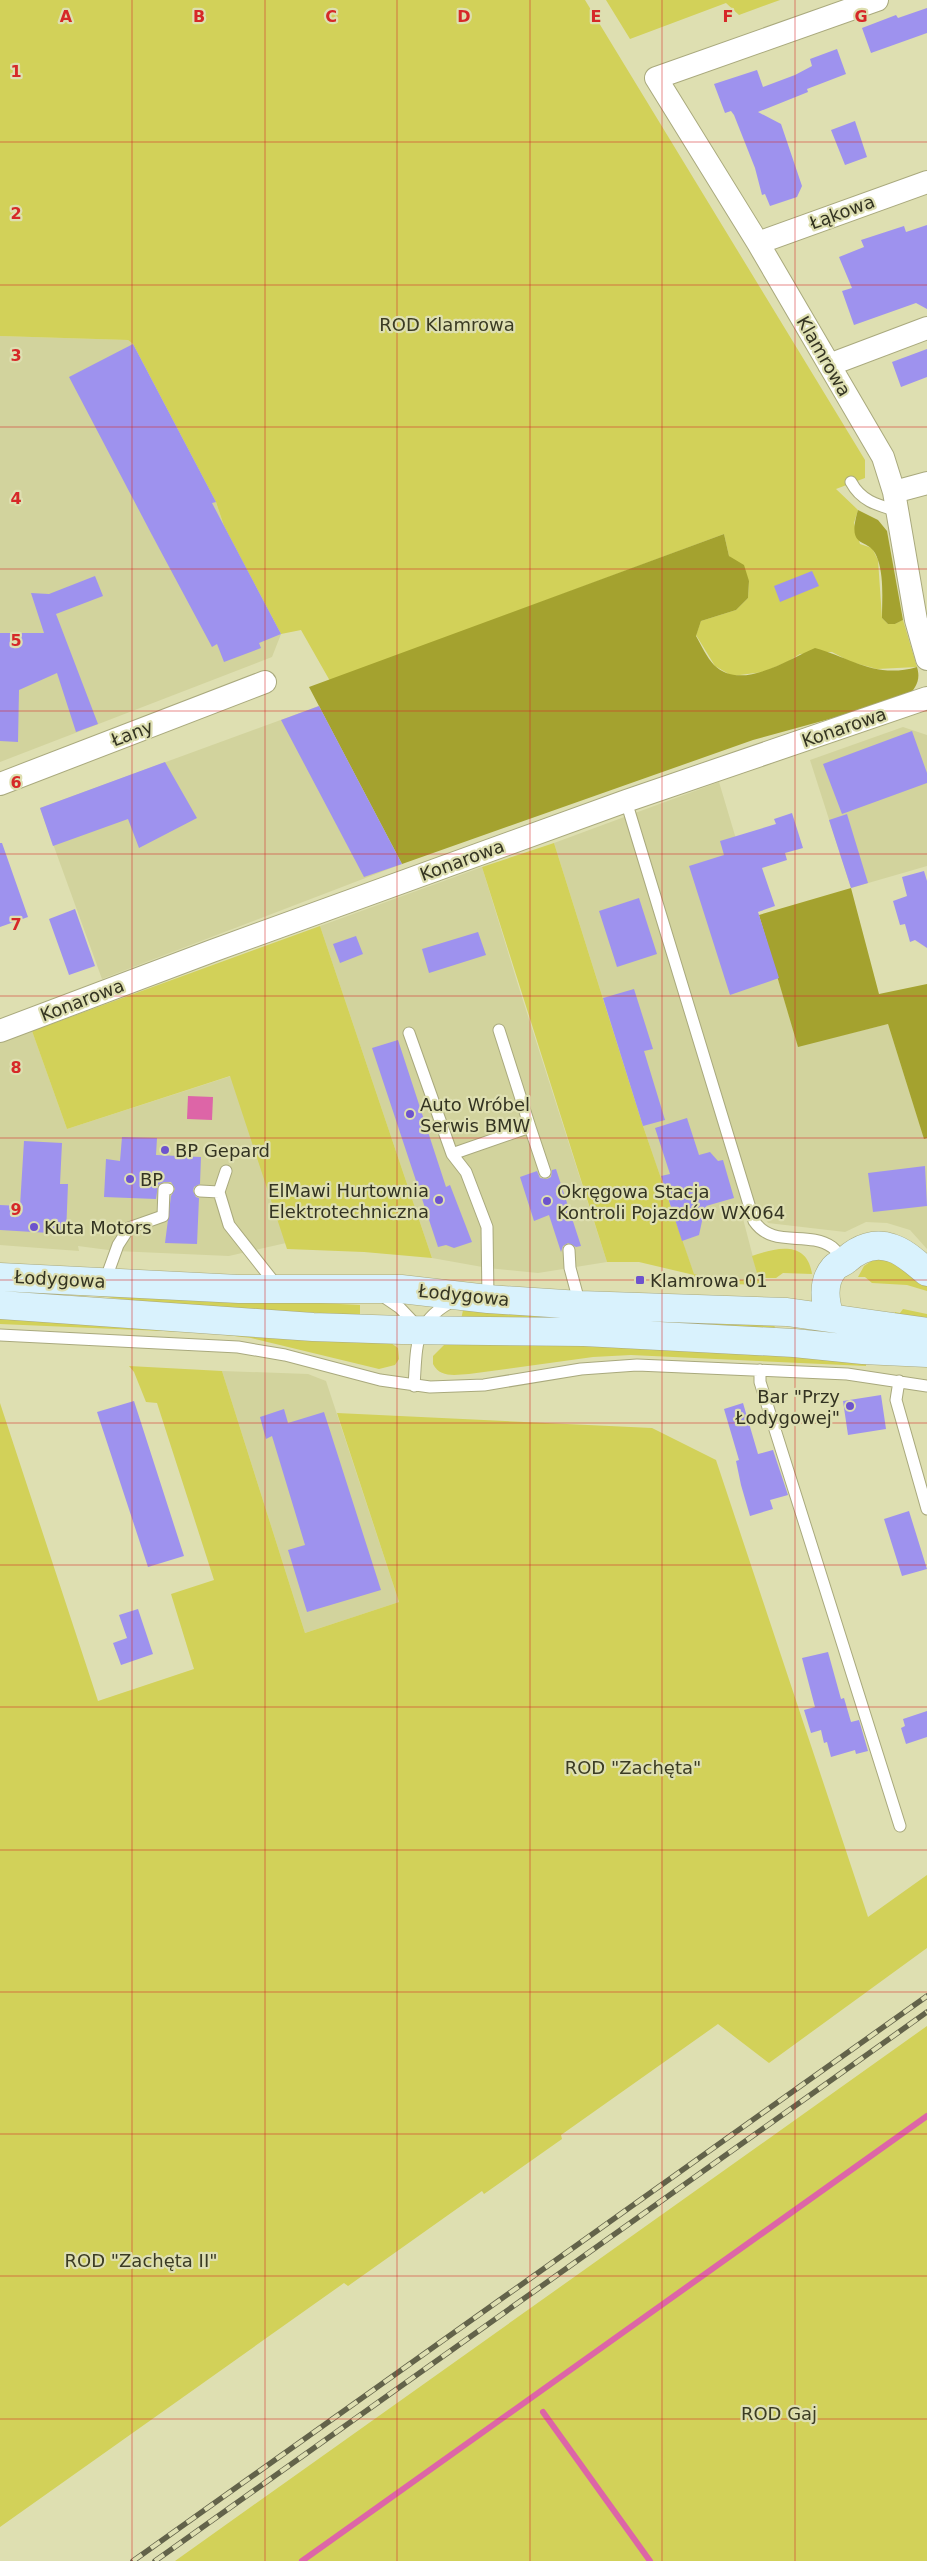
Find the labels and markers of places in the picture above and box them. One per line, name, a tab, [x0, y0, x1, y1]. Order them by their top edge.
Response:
place label: Auto Wróbel Serwis BMW	[420, 1094, 531, 1136]
marker: Auto Wróbel Serwis BMW	[404, 1108, 416, 1120]
place label: BP Gepard	[175, 1140, 270, 1161]
marker: BP Gepard	[159, 1144, 171, 1156]
place label: BP	[140, 1169, 163, 1190]
marker: BP	[124, 1173, 136, 1185]
place label: ElMawi Hurtownia Elektrotechniczna	[268, 1180, 429, 1222]
place label: Okręgowa Stacja Kontroli Pojazdów WX064	[557, 1181, 785, 1223]
marker: ElMawi Hurtownia Elektrotechniczna	[433, 1194, 445, 1206]
marker: Okręgowa Stacja Kontroli Pojazdów WX064	[541, 1195, 553, 1207]
place label: Kuta Motors	[44, 1217, 152, 1238]
marker: Kuta Motors	[28, 1221, 40, 1233]
place label: Klamrowa 01	[650, 1270, 768, 1291]
marker: Klamrowa 01	[634, 1274, 646, 1286]
place label: Bar "Przy Łodygowej"	[734, 1386, 840, 1428]
marker: Bar "Przy Łodygowej"	[844, 1400, 856, 1412]

